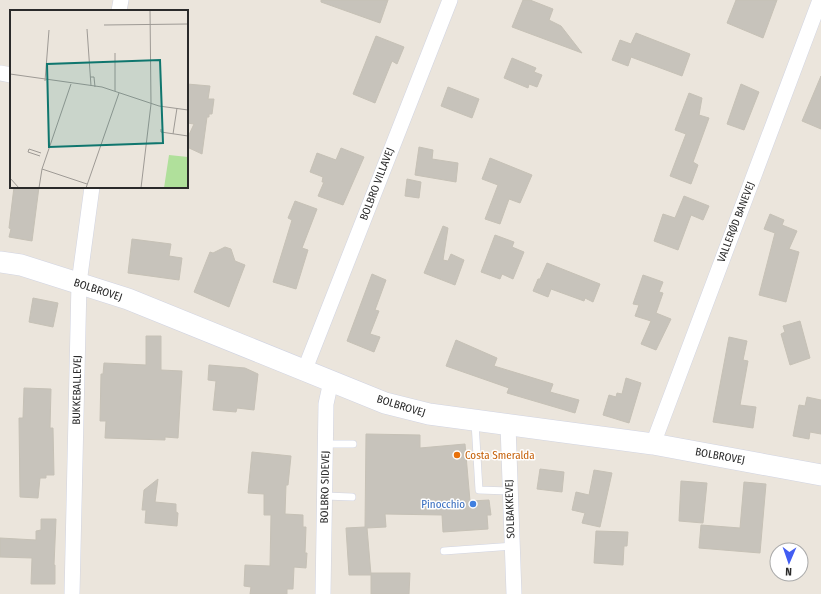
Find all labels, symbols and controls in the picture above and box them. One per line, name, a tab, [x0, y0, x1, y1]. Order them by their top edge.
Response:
inset map	[10, 10, 188, 188]
street label: BOLBRO VILLAVEJ	[357, 146, 397, 222]
street label: VALLERØD BANEVEJ	[715, 180, 757, 264]
street label: BOLBROVEJ	[72, 276, 124, 304]
street label: BUKKEBALLEVEJ	[70, 355, 84, 425]
street label: BOLBROVEJ	[375, 392, 427, 420]
street label: BOLBROVEJ	[694, 445, 746, 467]
place label: Costa Smeralda	[465, 449, 535, 462]
street label: BOLBRO SIDEVEJ	[318, 450, 332, 524]
marker: Costa Smeralda	[452, 450, 462, 460]
street label: SOLBAKKEVEJ	[502, 479, 518, 539]
place label: Pinocchio	[421, 498, 465, 511]
marker: Pinocchio	[468, 499, 478, 509]
north arrow	[769, 542, 809, 582]
text: N	[785, 565, 792, 578]

